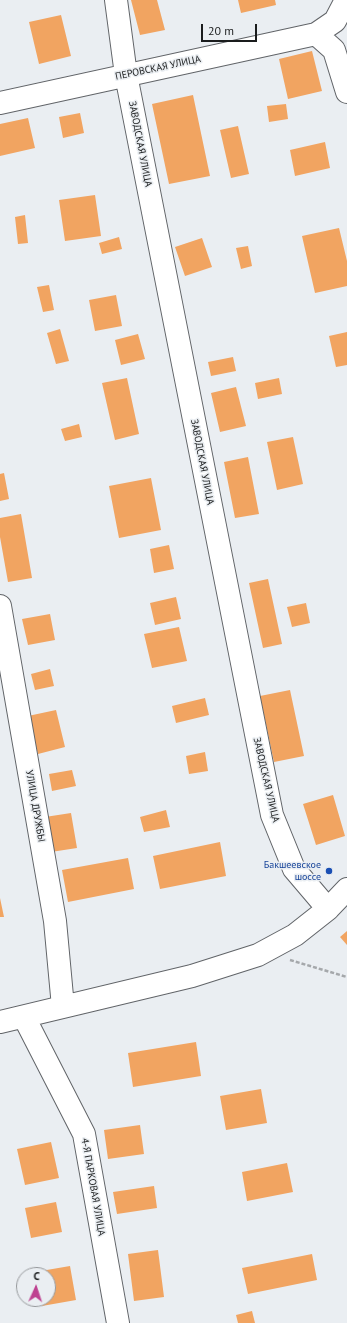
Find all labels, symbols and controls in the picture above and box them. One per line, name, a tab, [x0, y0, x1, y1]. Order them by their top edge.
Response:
scale bar	[203, 16, 259, 42]
text: 20 m	[208, 23, 234, 38]
street label: ПЕРОВСКАЯ УЛИЦА	[114, 53, 202, 83]
street label: ЗАВОДСКАЯ УЛИЦА	[126, 100, 154, 188]
street label: ЗАВОДСКАЯ УЛИЦА	[188, 418, 216, 506]
street label: ЗАВОДСКАЯ УЛИЦА	[250, 736, 282, 824]
street label: УЛИЦА ДРУЖБЫ	[23, 769, 47, 843]
place label: Бакшеевское шоссе	[264, 859, 321, 882]
marker: Бакшеевское шоссе	[324, 866, 334, 876]
street label: 4-Я ПАРКОВАЯ УЛИЦА	[78, 1137, 108, 1237]
north arrow	[16, 1267, 56, 1307]
text: С	[33, 1269, 40, 1283]

